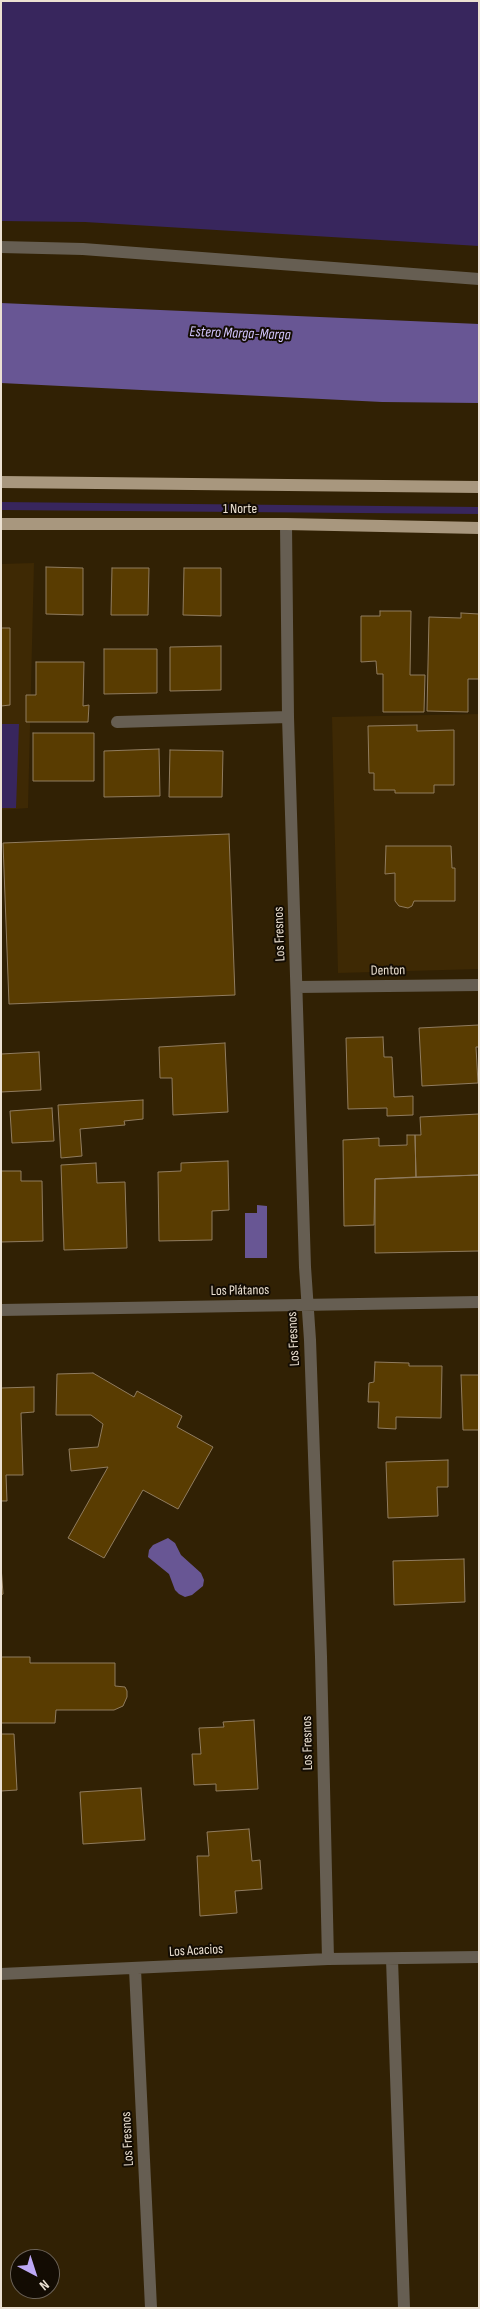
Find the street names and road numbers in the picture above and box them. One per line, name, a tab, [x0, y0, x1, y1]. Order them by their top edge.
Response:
street label: 1 Norte	[223, 501, 257, 517]
street label: Los Fresnos	[271, 906, 289, 962]
street label: Denton	[371, 962, 405, 980]
street label: Los Plátanos	[211, 1282, 269, 1300]
street label: Los Fresnos	[284, 1311, 304, 1367]
street label: Los Fresnos	[299, 1716, 317, 1770]
street label: Los Acacios	[169, 1941, 223, 1961]
street label: Los Fresnos	[118, 2111, 138, 2167]

